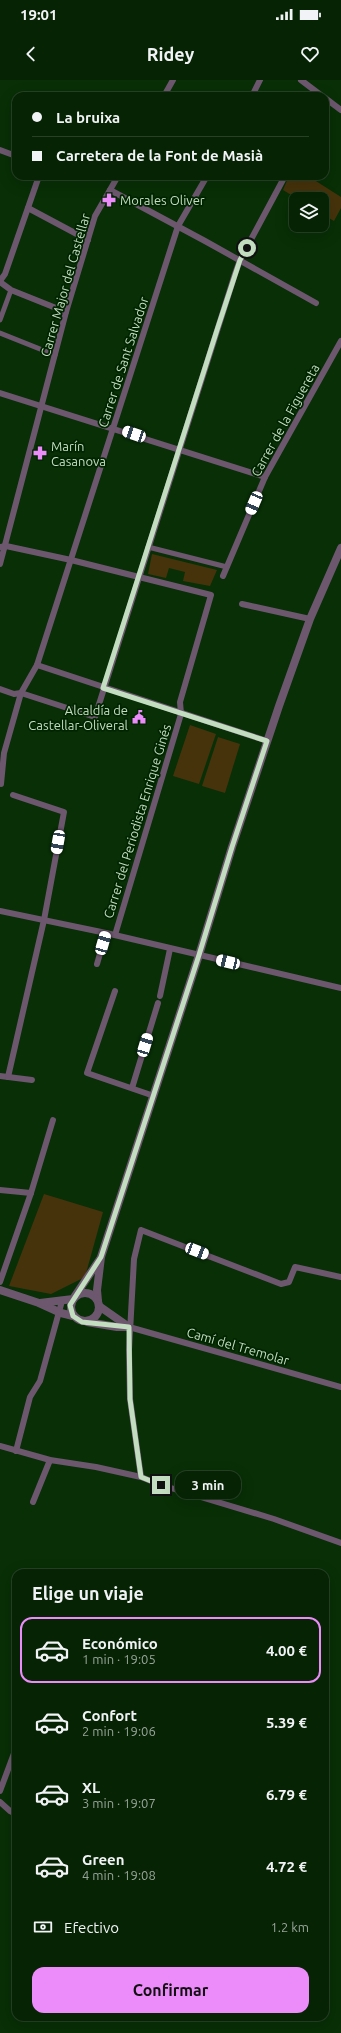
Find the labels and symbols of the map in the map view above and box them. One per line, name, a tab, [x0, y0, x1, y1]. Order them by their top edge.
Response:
pharmacy icon: Morales Oliver	[101, 192, 117, 208]
place label: Morales Oliver	[120, 193, 205, 207]
street label: Carrer Major del Castellar	[38, 212, 92, 358]
route start	[238, 239, 256, 257]
street label: Carrer de Sant Salvador	[95, 295, 151, 429]
street label: Carrer de la Figuereta	[248, 361, 322, 479]
car	[121, 424, 147, 444]
place label: Marín Casanova	[51, 439, 106, 468]
pharmacy icon: Marín Casanova	[32, 445, 48, 461]
car	[244, 490, 264, 516]
place label: Alcaldía de Castellar-Oliveral	[28, 703, 129, 732]
public building icon: Alcaldía de Castellar-Oliveral	[131, 709, 147, 725]
street label: Carrer del Periodista Enrique Ginés	[101, 722, 173, 920]
car	[50, 829, 66, 855]
car	[94, 930, 112, 956]
car	[215, 953, 241, 971]
car	[136, 1032, 154, 1058]
car	[184, 1241, 210, 1261]
street label: Camí del Tremolar	[185, 1325, 291, 1367]
callout: 3 min	[175, 1471, 241, 1499]
route end	[152, 1476, 170, 1494]

